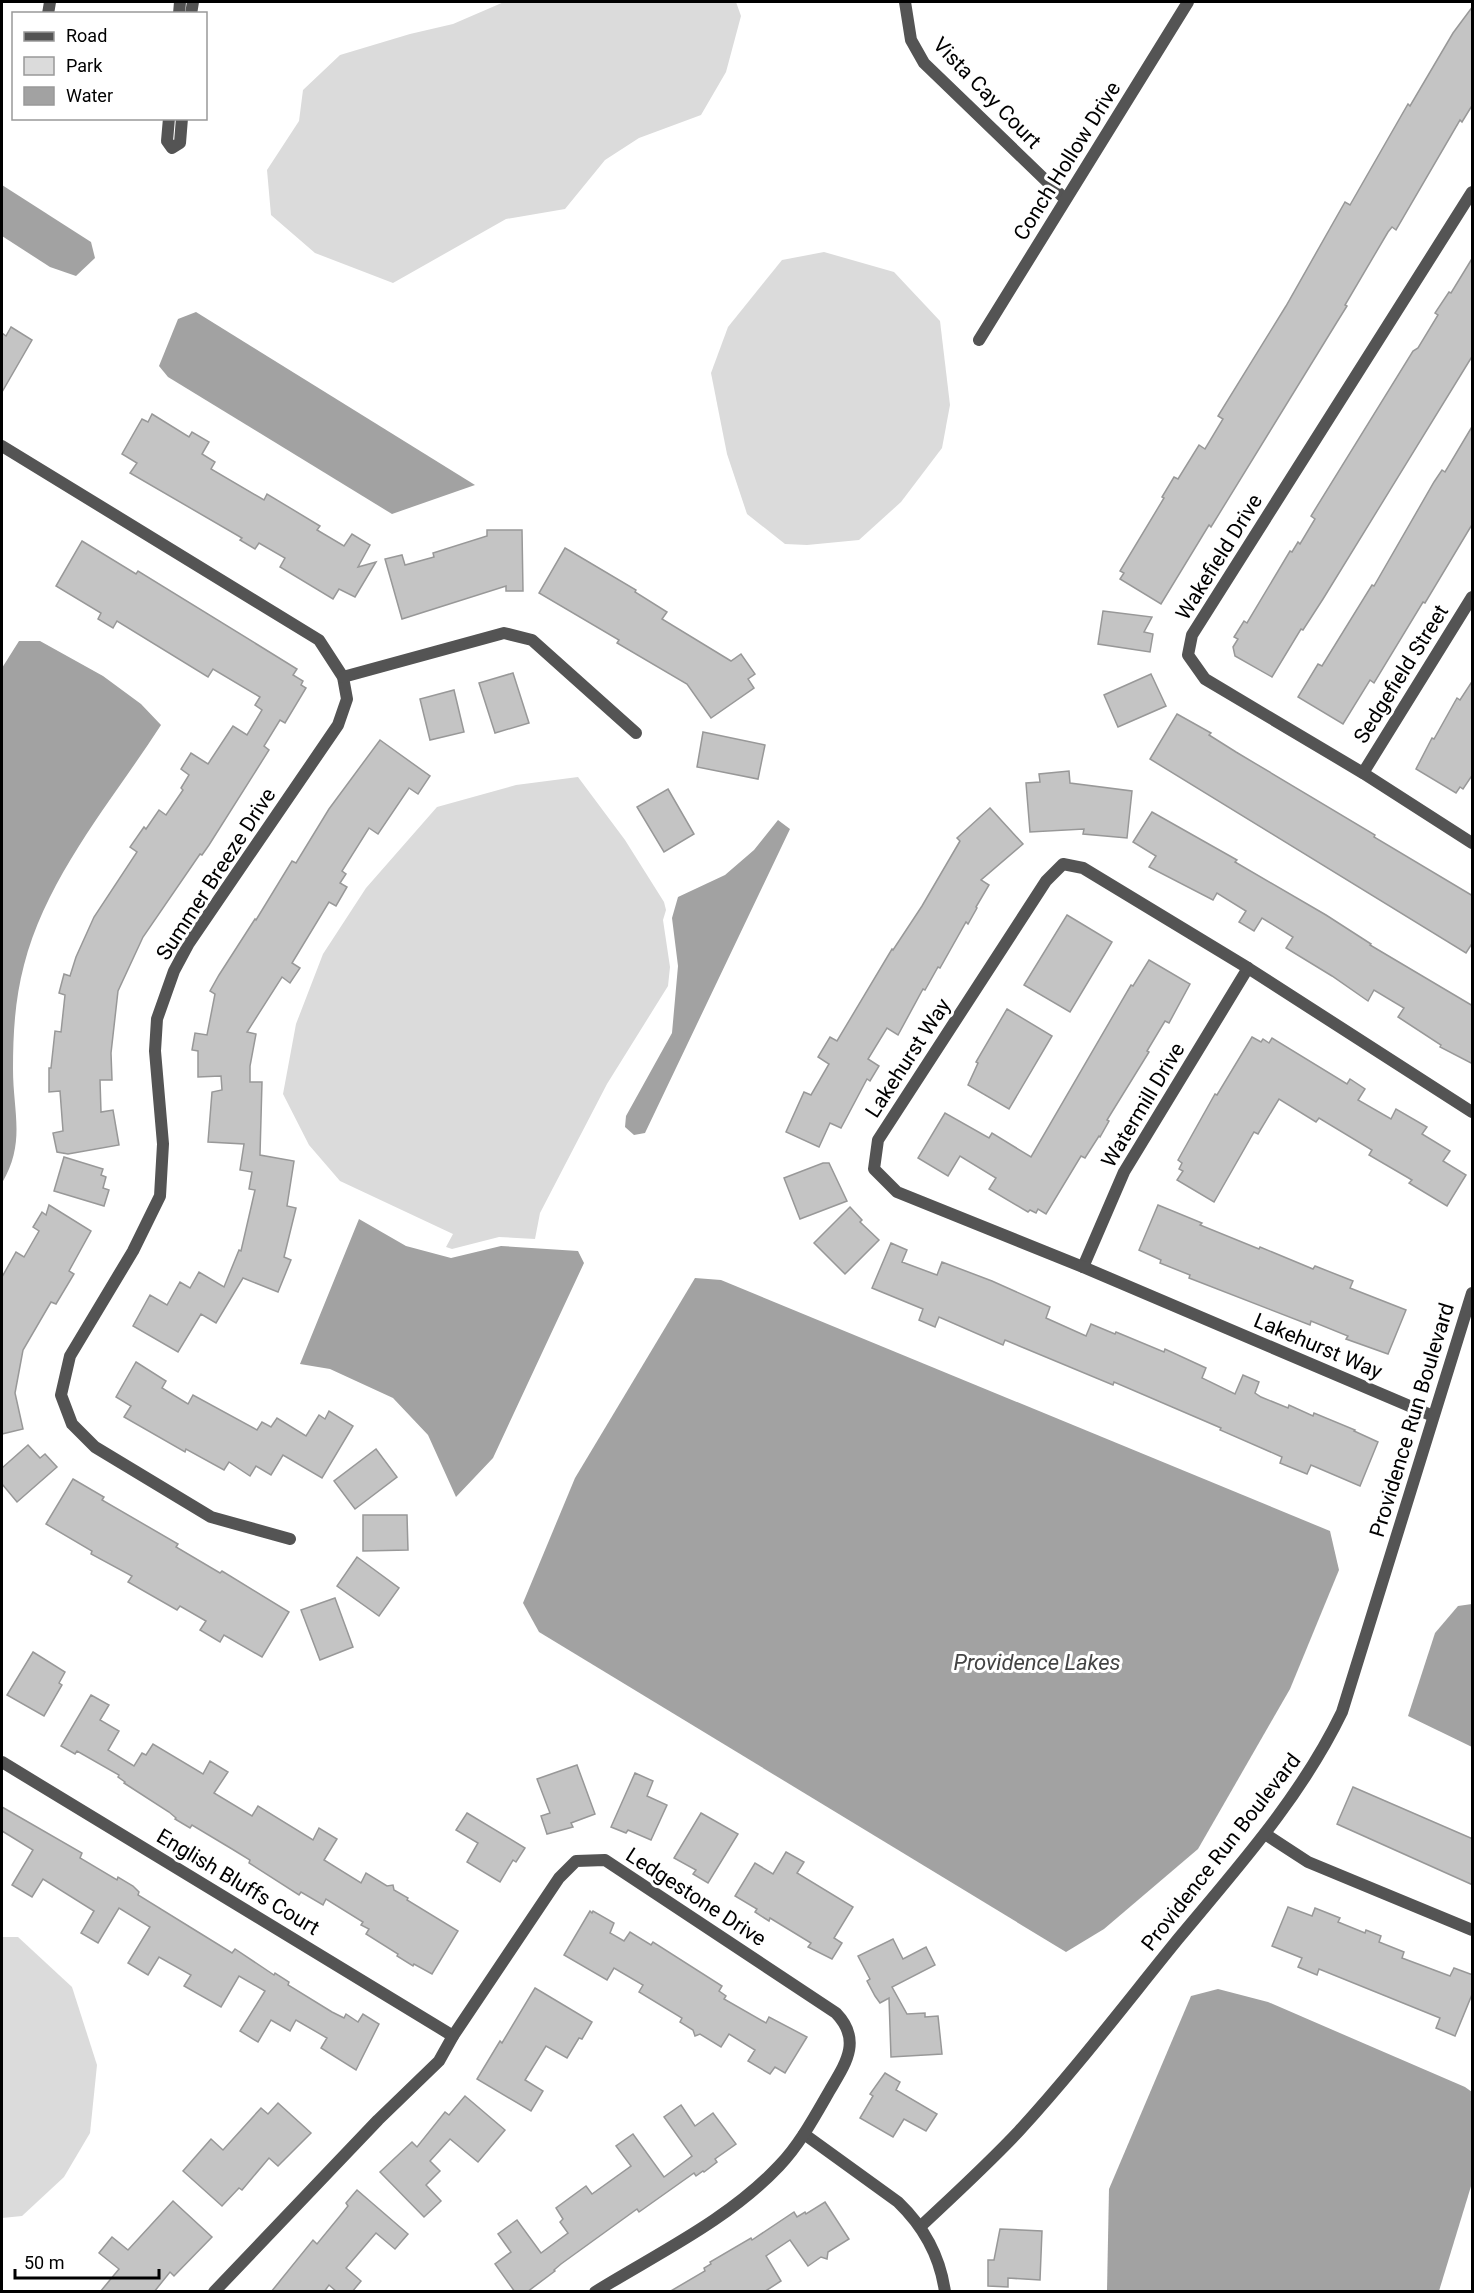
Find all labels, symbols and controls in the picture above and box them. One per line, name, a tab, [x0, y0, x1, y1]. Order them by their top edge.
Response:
legend	[12, 12, 207, 120]
text: Road	[66, 25, 107, 46]
street label: Vista Cay Court	[928, 33, 1046, 153]
text: Park	[66, 55, 103, 76]
street label: Conch Hollow Drive	[1009, 77, 1125, 245]
text: Water	[66, 85, 113, 106]
street label: Wakefield Drive	[1171, 490, 1267, 624]
street label: Sedgefield Street	[1349, 600, 1453, 748]
street label: Summer Breeze Drive	[151, 783, 281, 965]
street label: Lakehurst Way	[861, 994, 955, 1122]
street label: Watermill Drive	[1096, 1038, 1190, 1172]
street label: Providence Run Boulevard	[1365, 1300, 1459, 1540]
street label: Lakehurst Way	[1250, 1308, 1386, 1384]
water label: Providence Lakes	[953, 1650, 1121, 1675]
street label: Providence Run Boulevard	[1137, 1749, 1305, 1955]
street label: English Bluffs Court	[152, 1824, 324, 1940]
street label: Ledgestone Drive	[622, 1843, 770, 1951]
scale bar	[15, 2242, 159, 2280]
text: 50 m	[24, 2252, 64, 2273]

